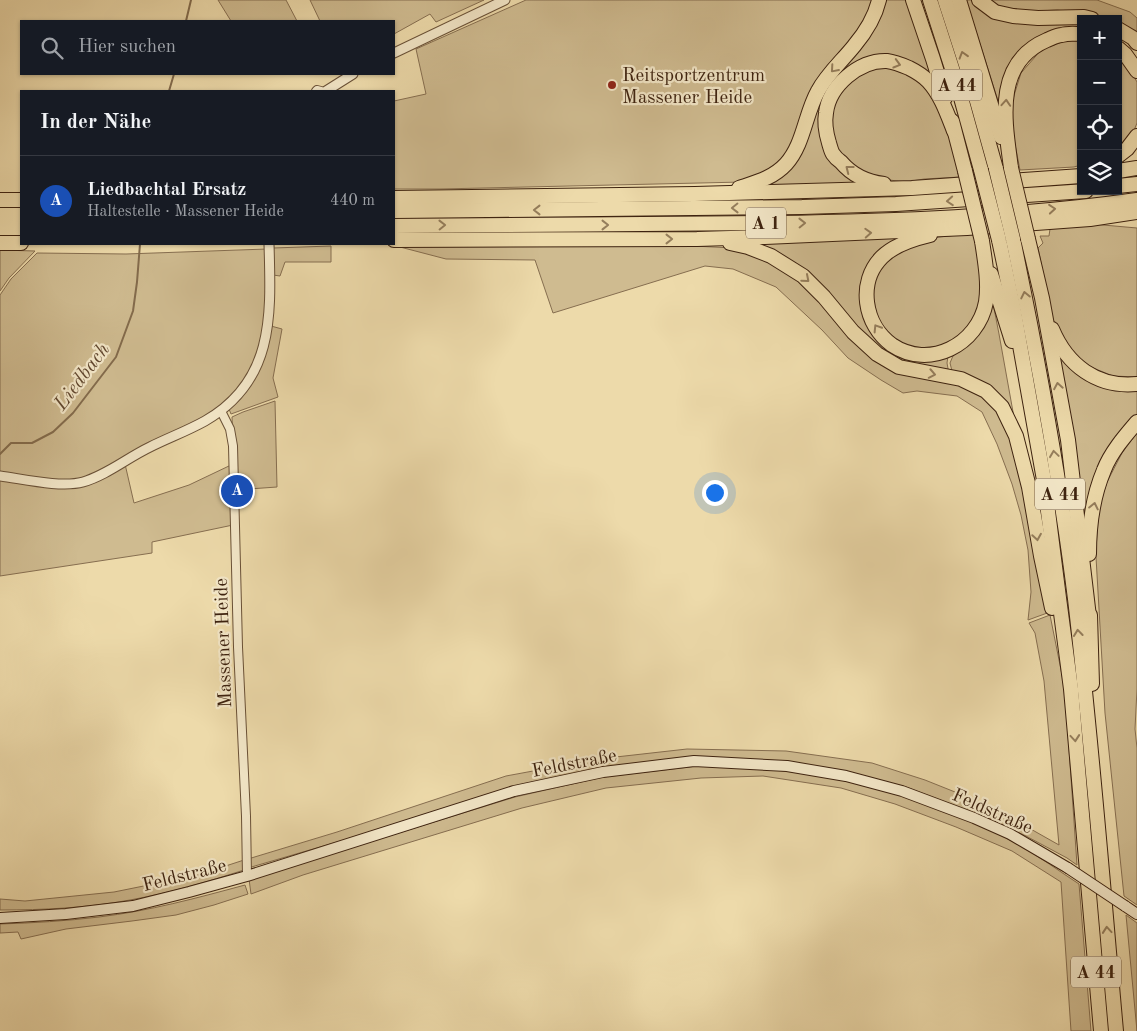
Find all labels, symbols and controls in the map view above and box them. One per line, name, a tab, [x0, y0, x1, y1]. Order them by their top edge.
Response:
map controls	[1077, 15, 1122, 195]
button: +	[1077, 15, 1122, 60]
search box	[20, 20, 395, 75]
icon: search	[38, 34, 66, 62]
text: Hier suchen	[78, 38, 176, 57]
one-way arrow	[959, 52, 969, 60]
one-way arrow	[893, 58, 902, 69]
button: −	[1077, 60, 1122, 105]
one-way arrow	[830, 64, 839, 73]
place label: Reitsportzentrum Massener Heide	[622, 67, 765, 108]
road number: A 44	[932, 70, 982, 100]
marker: Reitsportzentrum Massener Heide	[606, 79, 618, 91]
one-way arrow	[1000, 98, 1011, 106]
button: locate	[1077, 105, 1122, 150]
text: In der Nähe	[40, 112, 151, 133]
button: layers	[1077, 150, 1122, 195]
one-way arrow	[846, 167, 855, 175]
text: Liedbachtal Ersatz	[87, 181, 246, 200]
text: A	[50, 193, 62, 209]
text: 440 m	[330, 193, 375, 209]
one-way arrow	[945, 195, 953, 206]
one-way arrow	[731, 203, 738, 213]
text: Haltestelle · Massener Heide	[87, 204, 284, 220]
one-way arrow	[1048, 204, 1056, 215]
one-way arrow	[533, 205, 541, 215]
road number: A 1	[746, 208, 786, 238]
one-way arrow	[799, 218, 807, 228]
one-way arrow	[439, 220, 447, 230]
one-way arrow	[602, 220, 609, 230]
one-way arrow	[864, 227, 872, 238]
one-way arrow	[665, 234, 673, 244]
one-way arrow	[800, 274, 809, 282]
one-way arrow	[1020, 290, 1030, 299]
one-way arrow	[874, 324, 883, 334]
water label: Liedbach	[51, 340, 114, 415]
one-way arrow	[928, 368, 936, 378]
one-way arrow	[1053, 381, 1063, 390]
one-way arrow	[1049, 450, 1060, 458]
pin: A	[221, 472, 253, 510]
road number: A 44	[1035, 478, 1085, 509]
your location	[702, 480, 728, 506]
one-way arrow	[1088, 502, 1098, 511]
one-way arrow	[1032, 532, 1042, 541]
street label: Massener Heide	[213, 578, 236, 708]
one-way arrow	[1073, 628, 1084, 636]
one-way arrow	[1070, 734, 1081, 742]
street label: Feldstraße	[530, 747, 619, 782]
street label: Feldstraße	[949, 786, 1035, 838]
street label: Feldstraße	[141, 857, 229, 896]
one-way arrow	[1102, 926, 1113, 934]
road number: A 44	[1071, 956, 1121, 988]

